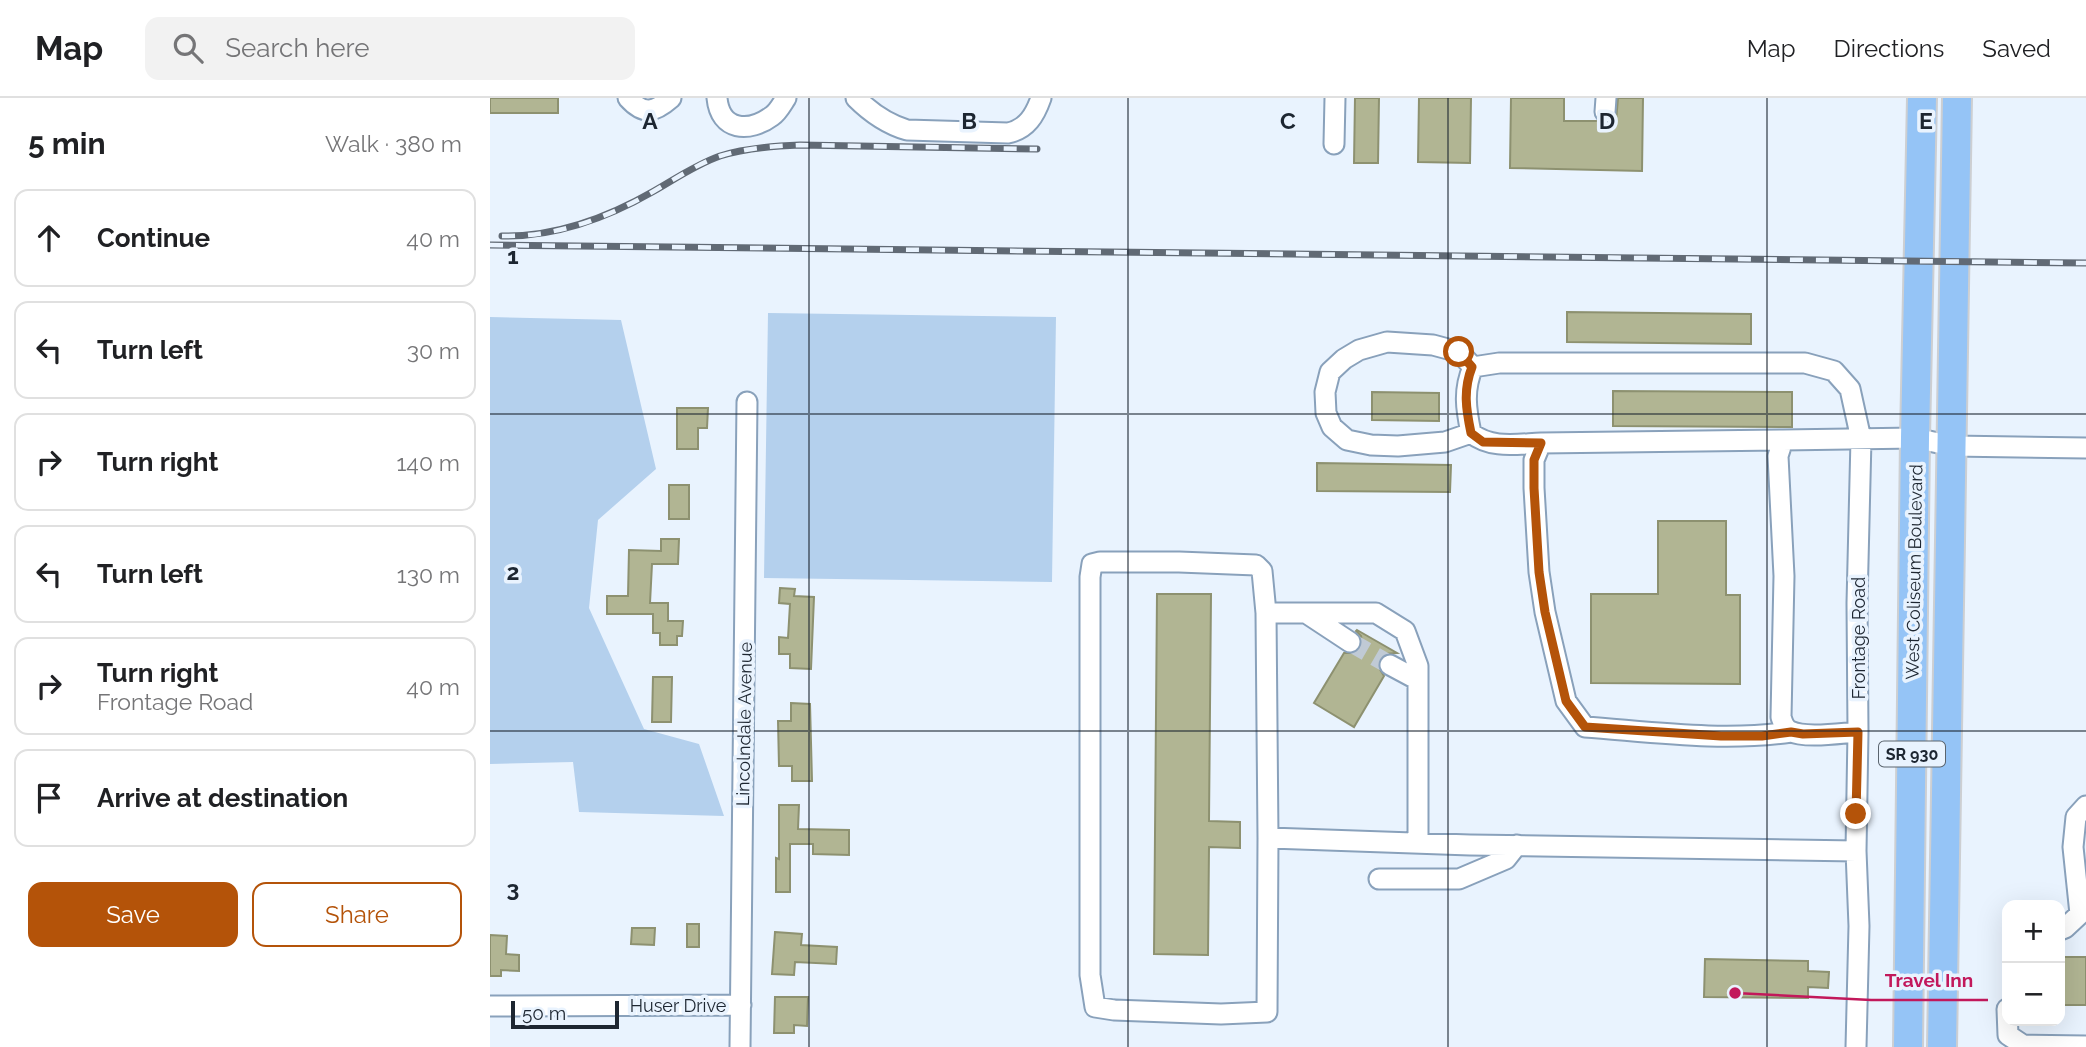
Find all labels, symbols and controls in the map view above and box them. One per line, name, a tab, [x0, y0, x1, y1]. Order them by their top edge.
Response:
search box	[145, 17, 635, 80]
text: Map	[35, 29, 103, 68]
icon: search	[169, 29, 207, 67]
text: Search here	[225, 33, 370, 63]
text: Map	[1747, 34, 1796, 63]
text: Directions	[1834, 34, 1944, 63]
text: Saved	[1982, 34, 2051, 63]
text: A	[642, 107, 658, 134]
text: B	[961, 107, 977, 134]
text: C	[1280, 107, 1296, 134]
text: D	[1599, 107, 1615, 134]
text: E	[1919, 107, 1933, 134]
text: 5 min	[28, 126, 106, 161]
text: Walk · 380 m	[325, 130, 462, 157]
icon: ahead	[30, 219, 68, 257]
text: Continue	[97, 223, 210, 253]
text: 40 m	[406, 225, 460, 252]
text: 1	[507, 242, 519, 269]
icon: left	[30, 331, 68, 369]
text: Turn left	[97, 335, 203, 365]
route start	[1443, 336, 1474, 367]
text: 30 m	[407, 337, 460, 364]
icon: right	[30, 443, 68, 481]
text: Turn right	[97, 447, 218, 477]
text: 140 m	[397, 449, 460, 476]
street label: West Coliseum Boulevard	[1902, 464, 1926, 680]
icon: left	[30, 555, 68, 593]
text: 2	[507, 558, 519, 585]
text: Turn left	[97, 559, 203, 589]
text: 130 m	[397, 561, 460, 588]
street label: Frontage Road	[1848, 577, 1869, 699]
street label: Lincolndale Avenue	[732, 641, 756, 806]
text: Turn right	[97, 658, 218, 688]
icon: right	[30, 667, 68, 705]
text: 40 m	[406, 673, 460, 700]
text: Frontage Road	[97, 688, 253, 715]
road number: SR 930	[1879, 741, 1945, 766]
icon: arrive	[30, 779, 68, 817]
text: Arrive at destination	[97, 783, 348, 813]
route end	[1840, 798, 1871, 829]
text: 3	[507, 875, 519, 902]
button: Save	[28, 882, 238, 947]
button: Share	[252, 882, 462, 947]
map controls	[2002, 900, 2065, 1026]
button: +	[2002, 900, 2065, 963]
callout: Travel Inn	[1871, 960, 1988, 1000]
button: −	[2002, 963, 2065, 1026]
text: Travel Inn	[1885, 969, 1973, 991]
street label: Huser Drive	[630, 995, 727, 1016]
scale bar	[511, 998, 620, 1030]
text: 50 m	[522, 1002, 566, 1024]

